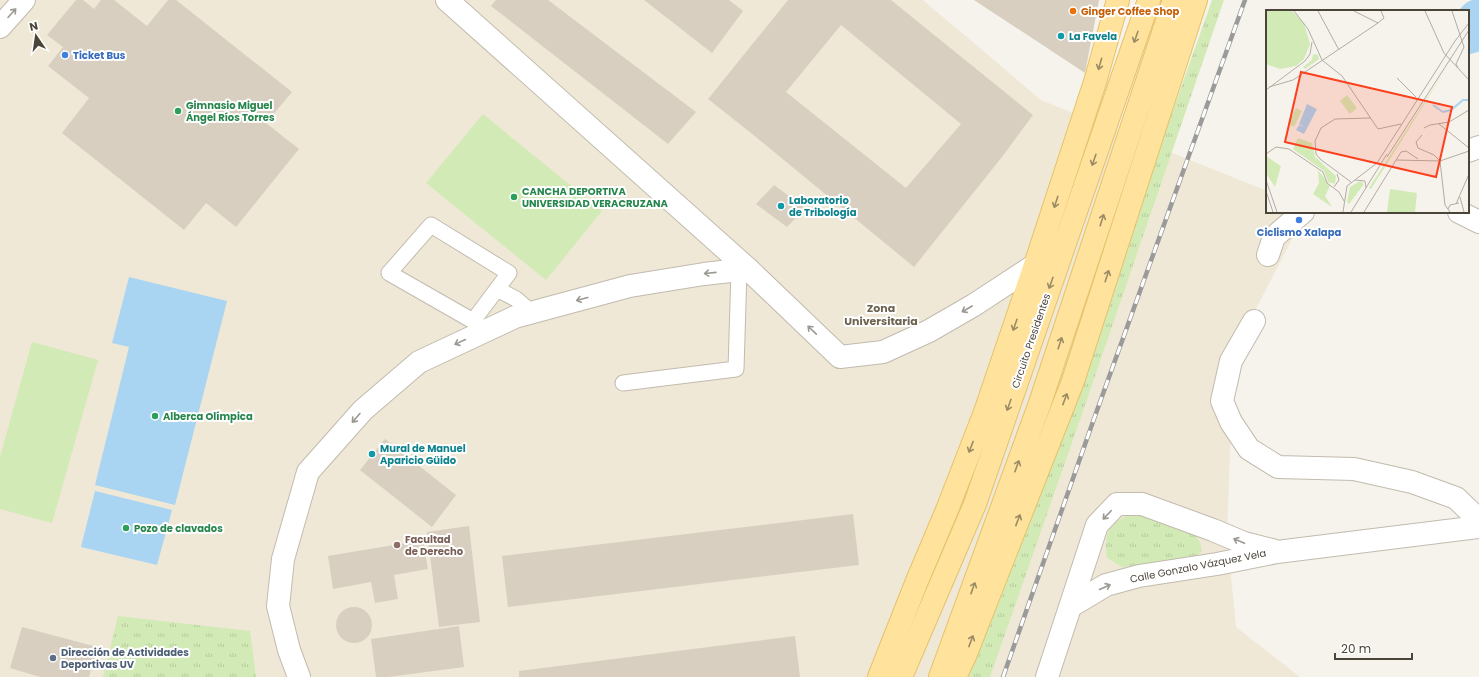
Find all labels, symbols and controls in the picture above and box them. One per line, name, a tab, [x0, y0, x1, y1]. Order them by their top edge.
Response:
place label: Ginger Coffee Shop	[1081, 4, 1180, 19]
marker: Ginger Coffee Shop	[1068, 6, 1078, 16]
one-way arrow	[7, 9, 16, 19]
inset map	[1266, 10, 1469, 213]
north arrow	[16, 16, 56, 56]
text: N	[28, 18, 40, 35]
place label: La Favela	[1069, 29, 1117, 44]
one-way arrow	[1132, 30, 1140, 42]
marker: La Favela	[1056, 31, 1066, 41]
place label: Ticket Bus	[73, 48, 126, 63]
marker: Ticket Bus	[60, 50, 70, 60]
one-way arrow	[1096, 58, 1103, 71]
place label: Gimnasio Miguel Ángel Ríos Torres	[186, 98, 275, 125]
marker: Gimnasio Miguel Ángel Ríos Torres	[173, 106, 183, 116]
one-way arrow	[1090, 153, 1097, 166]
place label: CANCHA DEPORTIVA UNIVERSIDAD VERACRUZANA	[522, 184, 669, 211]
marker: CANCHA DEPORTIVA UNIVERSIDAD VERACRUZANA	[509, 192, 519, 202]
place label: Laboratorio de Tribología	[789, 193, 857, 220]
one-way arrow	[1052, 195, 1059, 208]
marker: Laboratorio de Tribología	[776, 201, 786, 211]
one-way arrow	[1098, 214, 1106, 226]
marker: Ciclismo Xalapa	[1294, 215, 1304, 225]
place label: Ciclismo Xalapa	[1257, 225, 1341, 240]
one-way arrow	[704, 269, 717, 277]
one-way arrow	[1104, 270, 1111, 283]
one-way arrow	[1047, 276, 1055, 288]
street label: Circuito Presidentes	[1008, 292, 1054, 390]
one-way arrow	[576, 296, 589, 303]
district label: Zona Universitaria	[844, 300, 918, 329]
one-way arrow	[961, 306, 973, 314]
one-way arrow	[1010, 318, 1018, 330]
one-way arrow	[807, 325, 817, 335]
one-way arrow	[1057, 337, 1065, 349]
one-way arrow	[455, 339, 467, 347]
one-way arrow	[1062, 394, 1070, 406]
one-way arrow	[1005, 399, 1012, 412]
place label: Alberca Olímpica	[163, 409, 253, 424]
marker: Alberca Olímpica	[150, 411, 160, 421]
one-way arrow	[351, 413, 361, 423]
place label: Mural de Manuel Aparicio Güido	[380, 441, 466, 468]
one-way arrow	[966, 441, 974, 453]
marker: Mural de Manuel Aparicio Güido	[367, 449, 377, 459]
one-way arrow	[1014, 460, 1022, 472]
one-way arrow	[1102, 510, 1112, 520]
one-way arrow	[1015, 515, 1023, 527]
place label: Pozo de clavados	[134, 521, 223, 536]
marker: Pozo de clavados	[121, 523, 131, 533]
place label: Facultad de Derecho	[405, 532, 464, 559]
one-way arrow	[1234, 537, 1246, 544]
marker: Facultad de Derecho	[392, 540, 402, 550]
street label: Calle Gonzalo Vázquez Vela	[1129, 545, 1267, 587]
one-way arrow	[969, 582, 977, 594]
one-way arrow	[1099, 582, 1111, 590]
scale bar	[1335, 635, 1412, 661]
one-way arrow	[967, 636, 975, 648]
text: 20 m	[1341, 640, 1371, 657]
place label: Dirección de Actividades Deportivas UV	[61, 645, 189, 672]
marker: Dirección de Actividades Deportivas UV	[48, 653, 58, 663]

